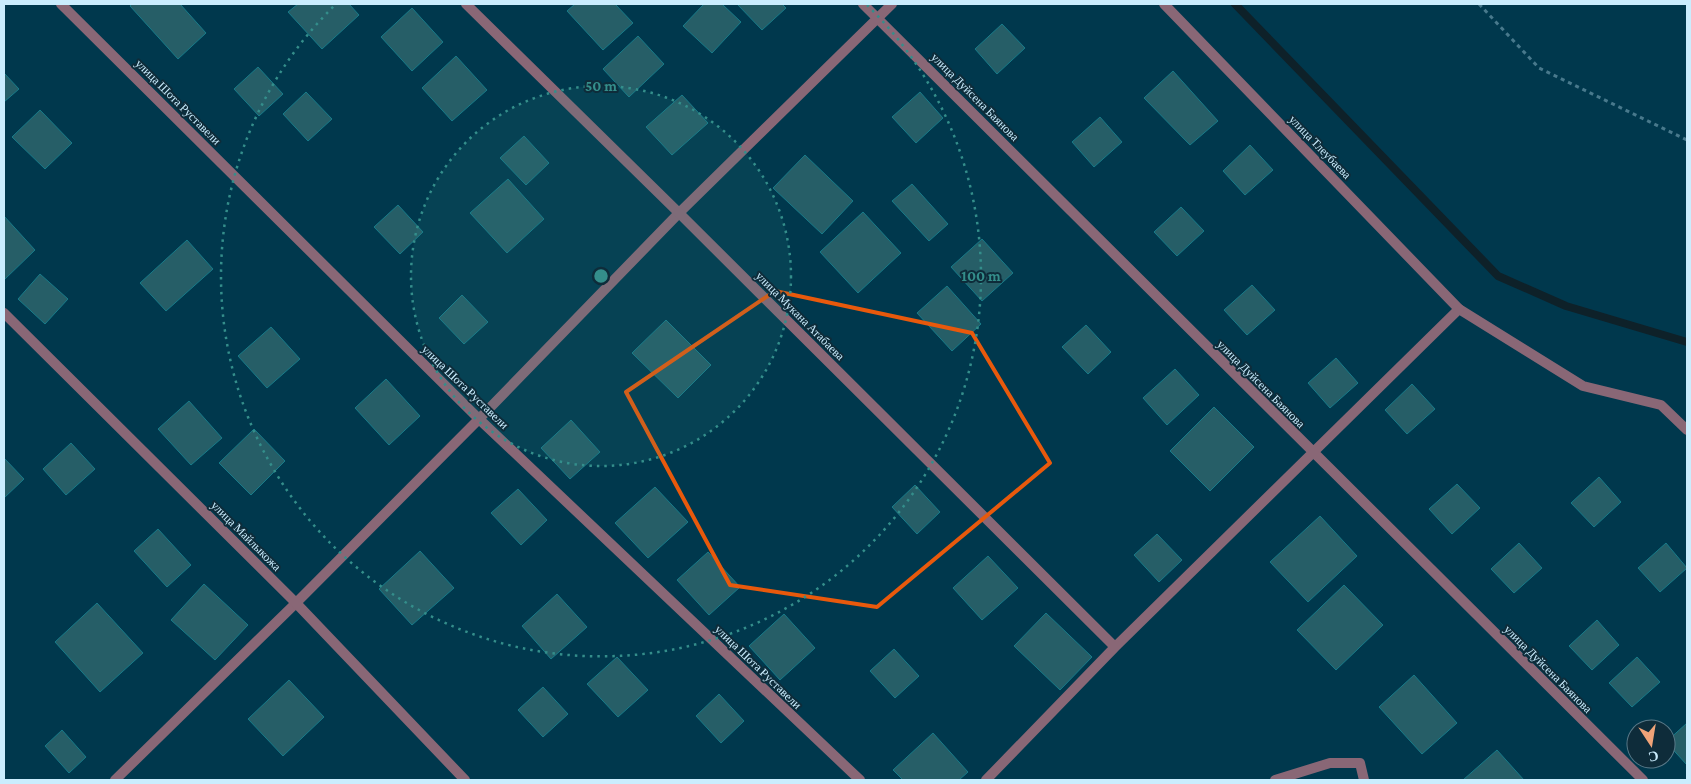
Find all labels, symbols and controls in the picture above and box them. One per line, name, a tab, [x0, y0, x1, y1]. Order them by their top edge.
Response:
street label: улица Дуйсена Баянова	[928, 50, 1022, 144]
street label: улица Шота Руставели	[132, 56, 224, 148]
text: 50 m	[585, 78, 617, 94]
street label: улица Тлеубаева	[1286, 112, 1354, 182]
centre of rings	[592, 267, 610, 285]
text: 100 m	[961, 268, 1001, 284]
street label: улица Мукана Атабаева	[753, 269, 848, 364]
street label: улица Дуйсена Баянова	[1214, 337, 1308, 431]
street label: улица Шота Руставели	[419, 342, 512, 432]
street label: улица Майлыкожа	[208, 498, 284, 574]
street label: улица Шота Руставели	[712, 622, 805, 712]
street label: улица Дуйсена Баянова	[1501, 622, 1595, 716]
north arrow	[1626, 719, 1676, 769]
text: С	[1647, 748, 1660, 766]

